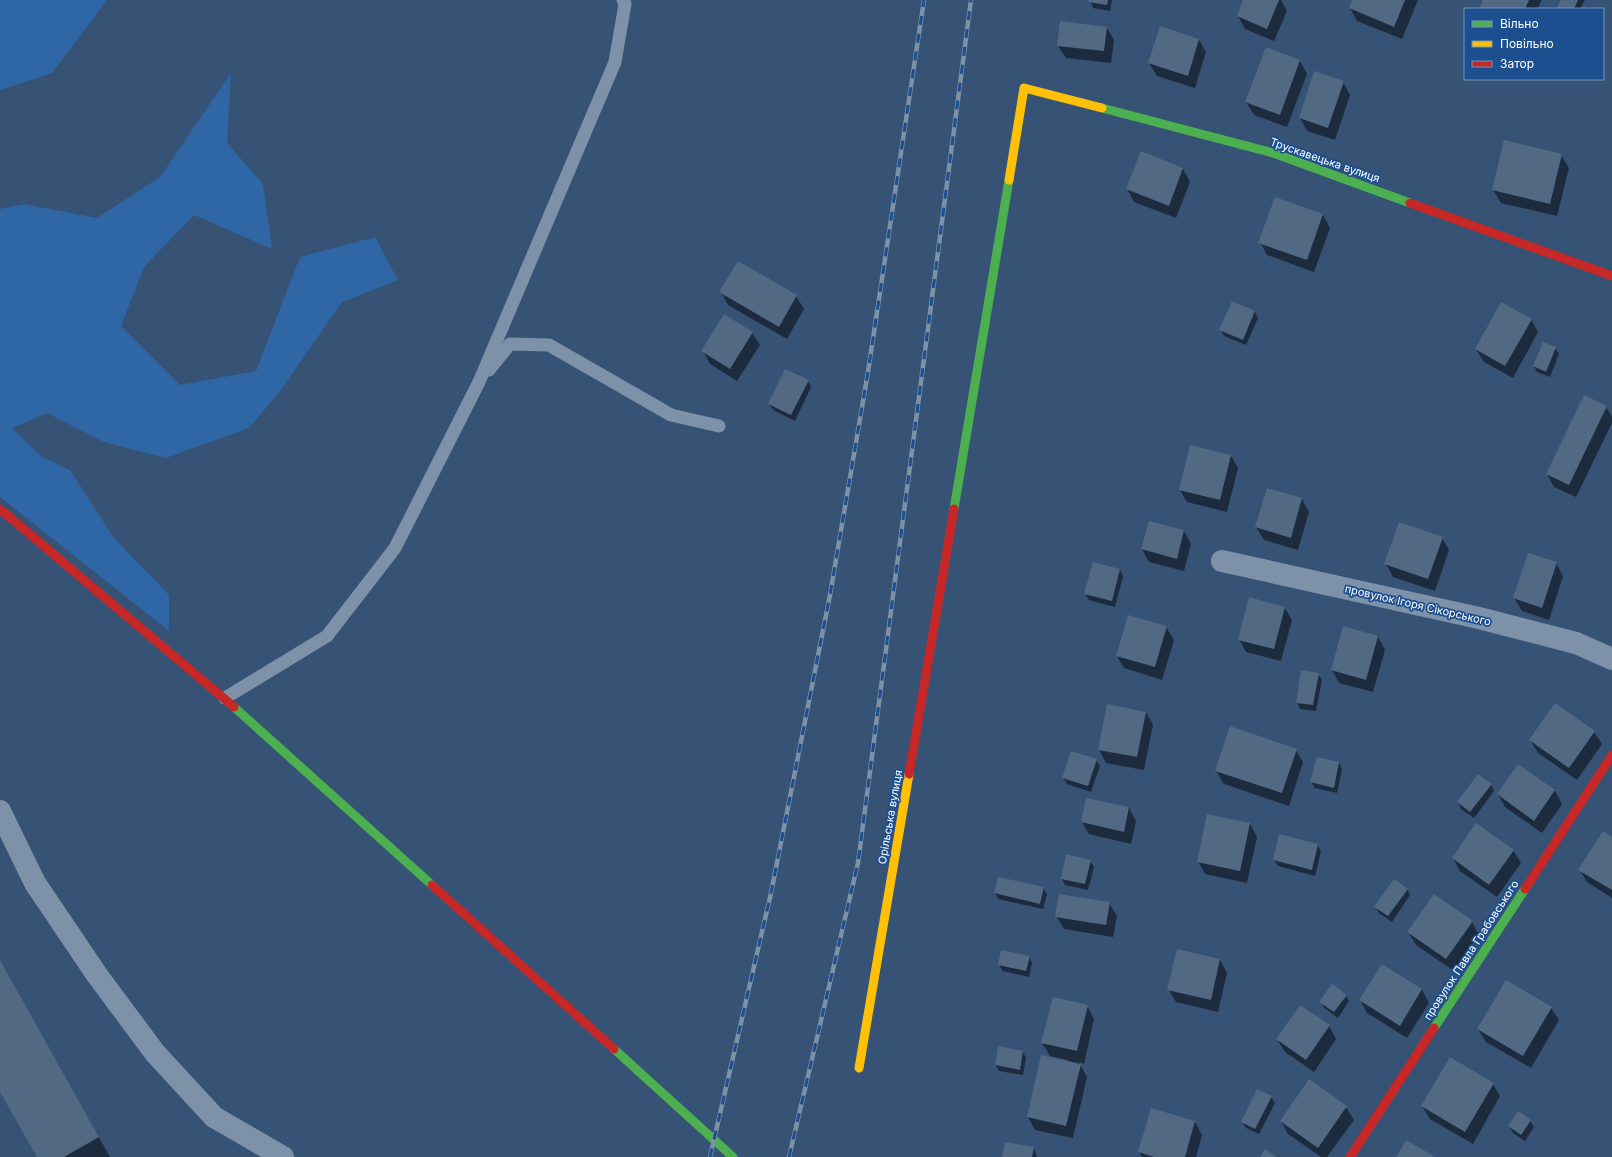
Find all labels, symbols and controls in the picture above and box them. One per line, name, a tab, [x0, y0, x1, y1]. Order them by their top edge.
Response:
legend	[1464, 8, 1604, 80]
text: Вільно	[1500, 16, 1539, 31]
text: Повільно	[1500, 36, 1554, 51]
text: Затор	[1500, 56, 1534, 71]
street label: Трускавецька вулиця	[1268, 135, 1382, 185]
street label: провулок Ігоря Сікорського	[1344, 581, 1493, 629]
street label: Орільська вулиця	[875, 769, 905, 865]
street label: провулок Павла Грабовського	[1421, 877, 1522, 1023]

